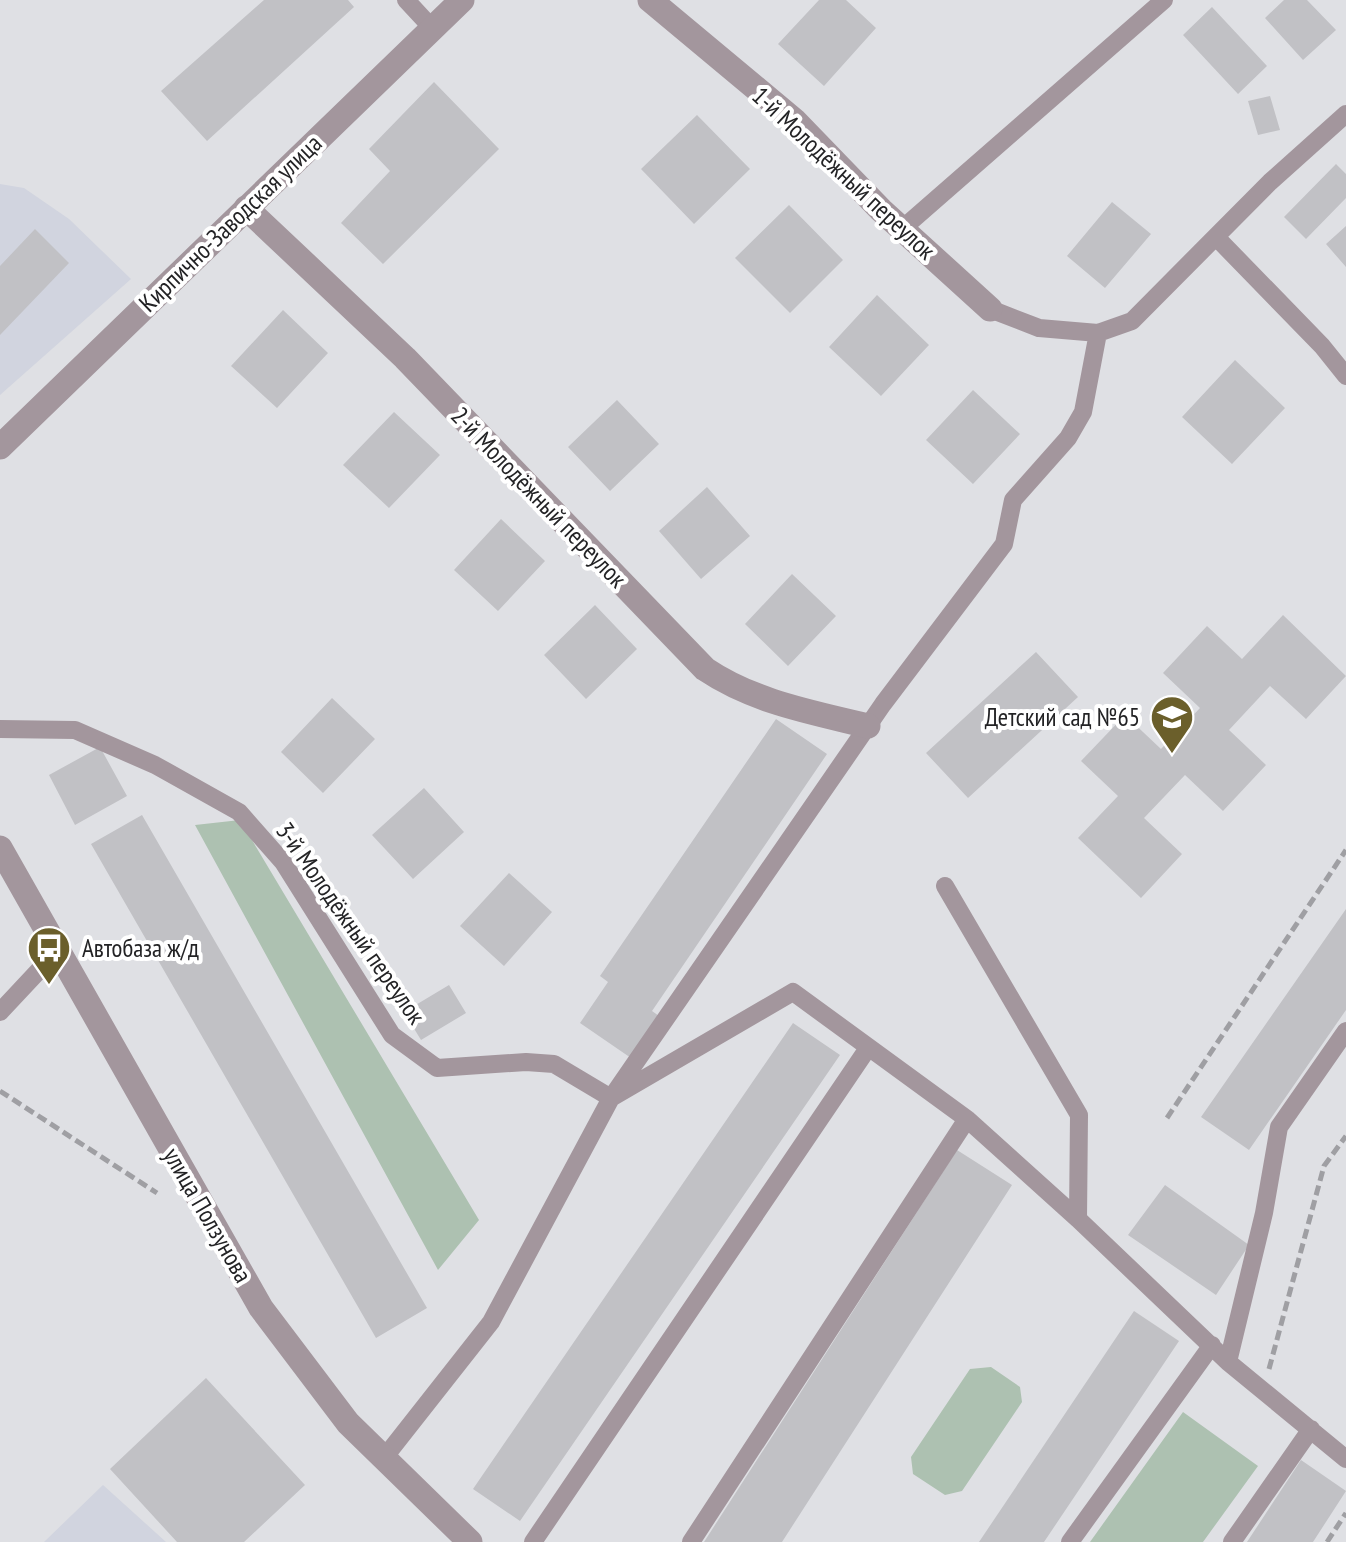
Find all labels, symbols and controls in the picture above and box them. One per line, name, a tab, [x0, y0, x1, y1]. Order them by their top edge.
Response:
street label: 1-й Молодёжный переулок	[746, 80, 943, 267]
street label: Кирпично-Заводская улица	[132, 127, 328, 319]
street label: 2-й Молодёжный переулок	[444, 400, 634, 594]
school or university icon: Детский сад №65	[1149, 694, 1195, 755]
place label: Детский сад №65	[985, 701, 1140, 733]
street label: 3-й Молодёжный переулок	[269, 816, 433, 1030]
bus stop icon: Автобаза ж/д	[26, 925, 72, 986]
place label: Автобаза ж/д	[82, 932, 199, 964]
street label: улица Ползунова	[156, 1142, 260, 1288]

